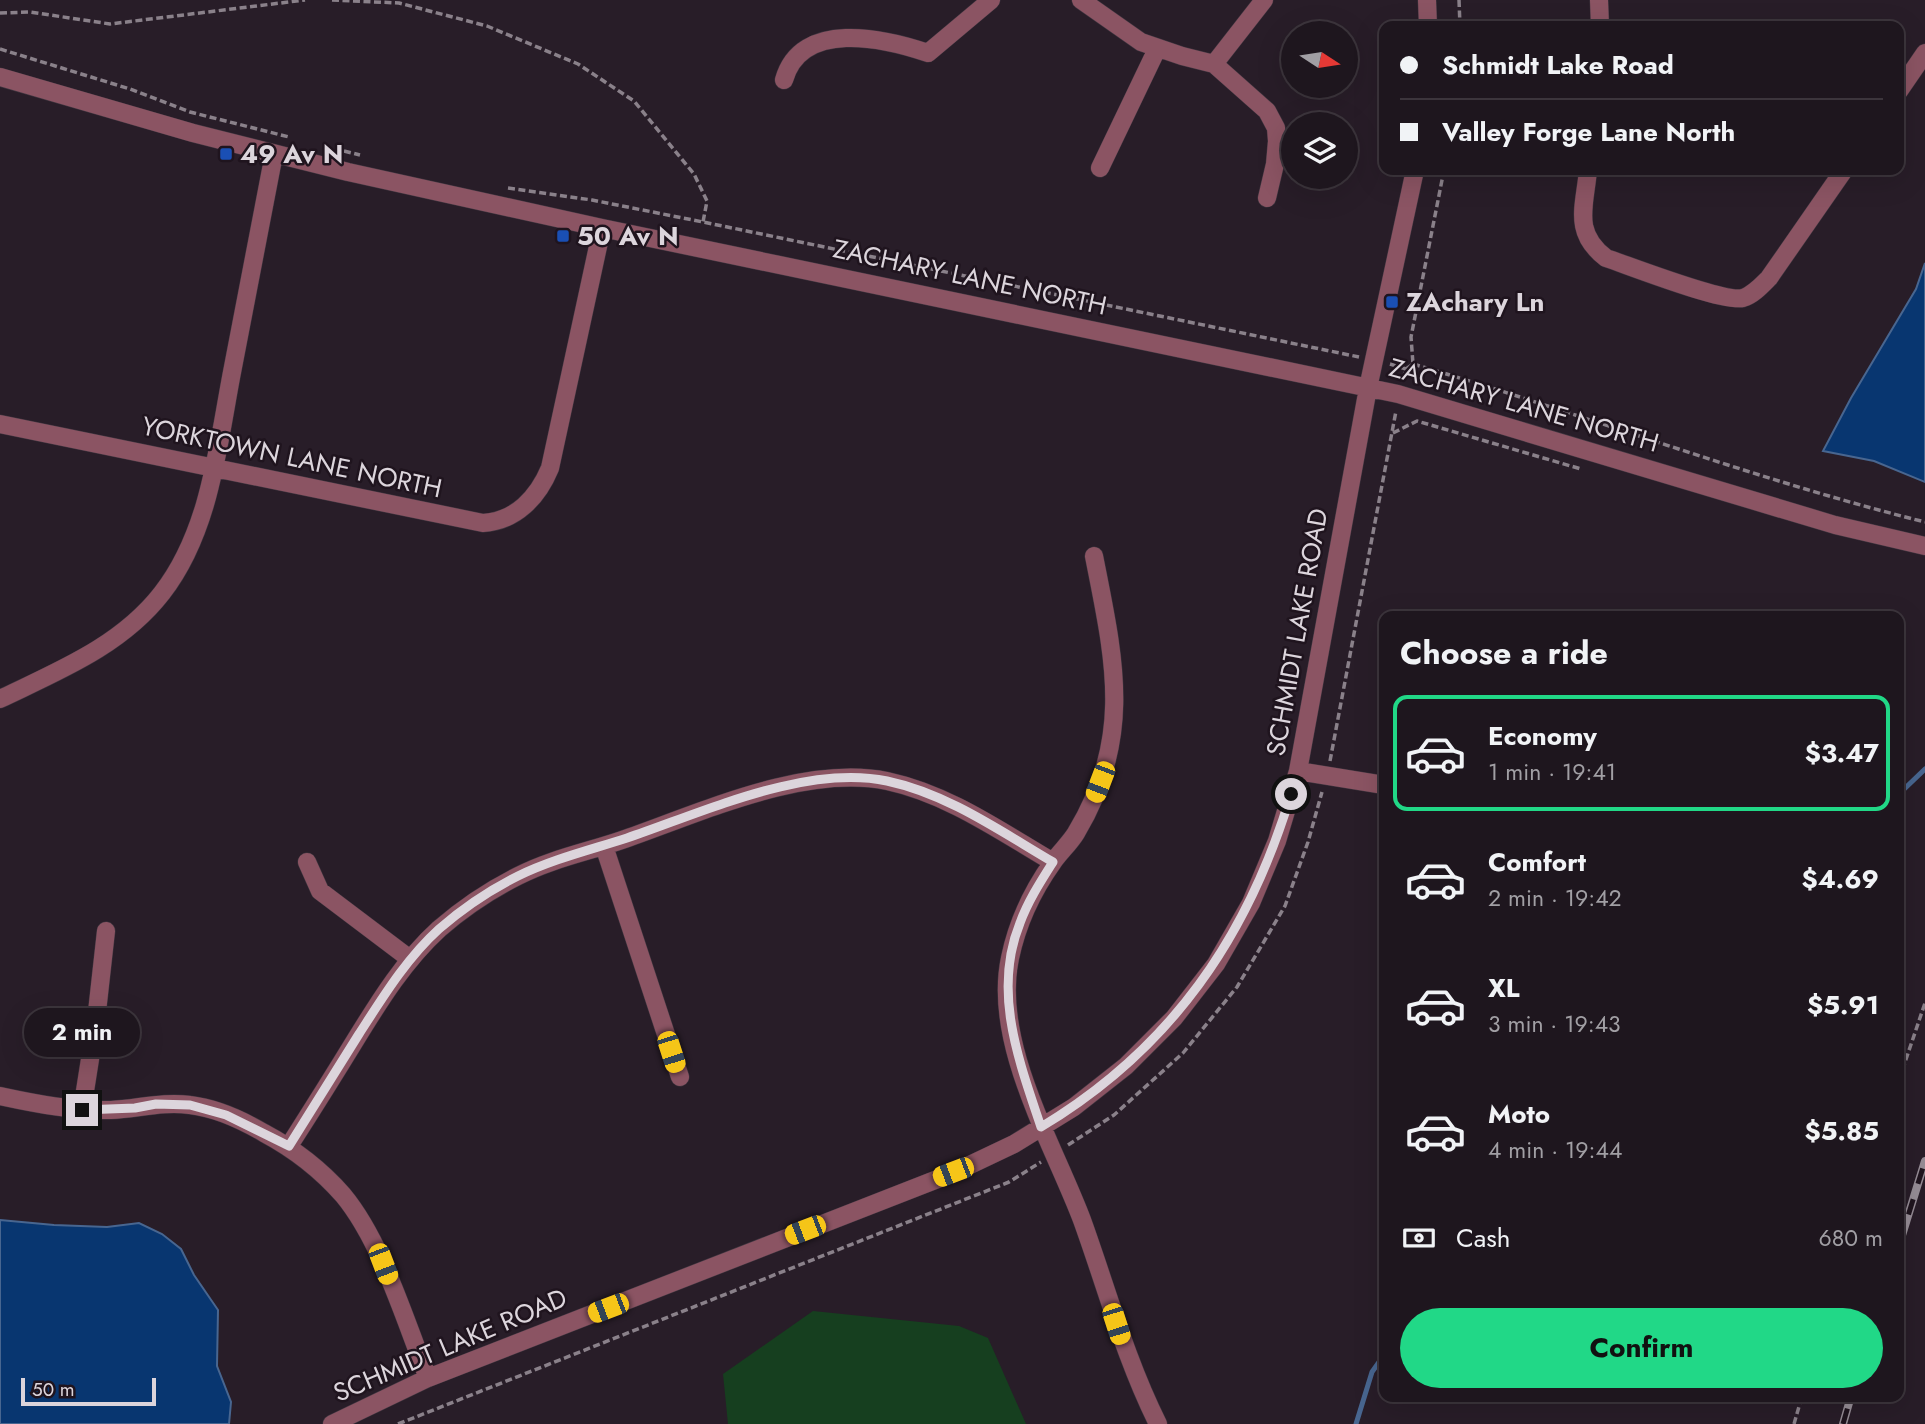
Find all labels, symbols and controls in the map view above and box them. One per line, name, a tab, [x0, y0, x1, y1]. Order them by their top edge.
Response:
north arrow	[1281, 21, 1358, 98]
map controls	[1281, 21, 1358, 189]
text: Schmidt Lake Road	[1442, 46, 1674, 84]
button: layers	[1281, 112, 1358, 189]
text: Valley Forge Lane North	[1442, 113, 1735, 151]
place label: 49 Av N	[240, 135, 343, 173]
marker: 49 Av N	[218, 146, 234, 162]
place label: 50 Av N	[577, 217, 679, 255]
marker: 50 Av N	[555, 228, 571, 244]
street label: ZACHARY LANE NORTH	[830, 229, 1110, 325]
place label: ZAchary Ln	[1406, 283, 1544, 321]
marker: ZAchary Ln	[1384, 294, 1400, 310]
street label: ZACHARY LANE NORTH	[1385, 348, 1663, 462]
street label: YORKTOWN LANE NORTH	[138, 407, 446, 507]
street label: SCHMIDT LAKE ROAD	[1257, 505, 1337, 759]
text: Choose a ride	[1400, 630, 1608, 676]
text: Economy	[1488, 717, 1597, 755]
icon: car	[1404, 722, 1467, 785]
text: $3.47	[1805, 734, 1879, 772]
text: 1 min · 19:41	[1488, 755, 1616, 789]
car	[1083, 759, 1118, 805]
route start	[1275, 778, 1307, 810]
text: Comfort	[1488, 843, 1586, 881]
icon: car	[1404, 848, 1467, 911]
text: $4.69	[1802, 860, 1879, 898]
text: 2 min · 19:42	[1488, 881, 1622, 915]
text: XL	[1488, 969, 1520, 1007]
icon: car	[1404, 974, 1467, 1037]
text: $5.91	[1807, 986, 1879, 1024]
text: 3 min · 19:43	[1488, 1007, 1621, 1041]
callout: 2 min	[24, 1009, 140, 1058]
text: 2 min	[52, 1015, 112, 1049]
car	[655, 1029, 688, 1075]
route end	[66, 1094, 98, 1126]
text: Moto	[1488, 1095, 1550, 1133]
icon: car	[1404, 1100, 1467, 1163]
text: $5.85	[1805, 1112, 1879, 1150]
text: 4 min · 19:44	[1488, 1133, 1622, 1167]
car	[930, 1155, 977, 1189]
car	[782, 1213, 829, 1247]
icon: cash	[1400, 1219, 1438, 1257]
text: Cash	[1456, 1219, 1510, 1257]
text: 680 m	[1819, 1221, 1883, 1255]
car	[366, 1241, 401, 1287]
street label: SCHMIDT LAKE ROAD	[327, 1279, 573, 1411]
car	[585, 1291, 632, 1325]
car	[1100, 1301, 1133, 1347]
button: Confirm	[1400, 1308, 1883, 1388]
scale bar	[21, 1375, 156, 1407]
text: 50 m	[32, 1376, 75, 1403]

